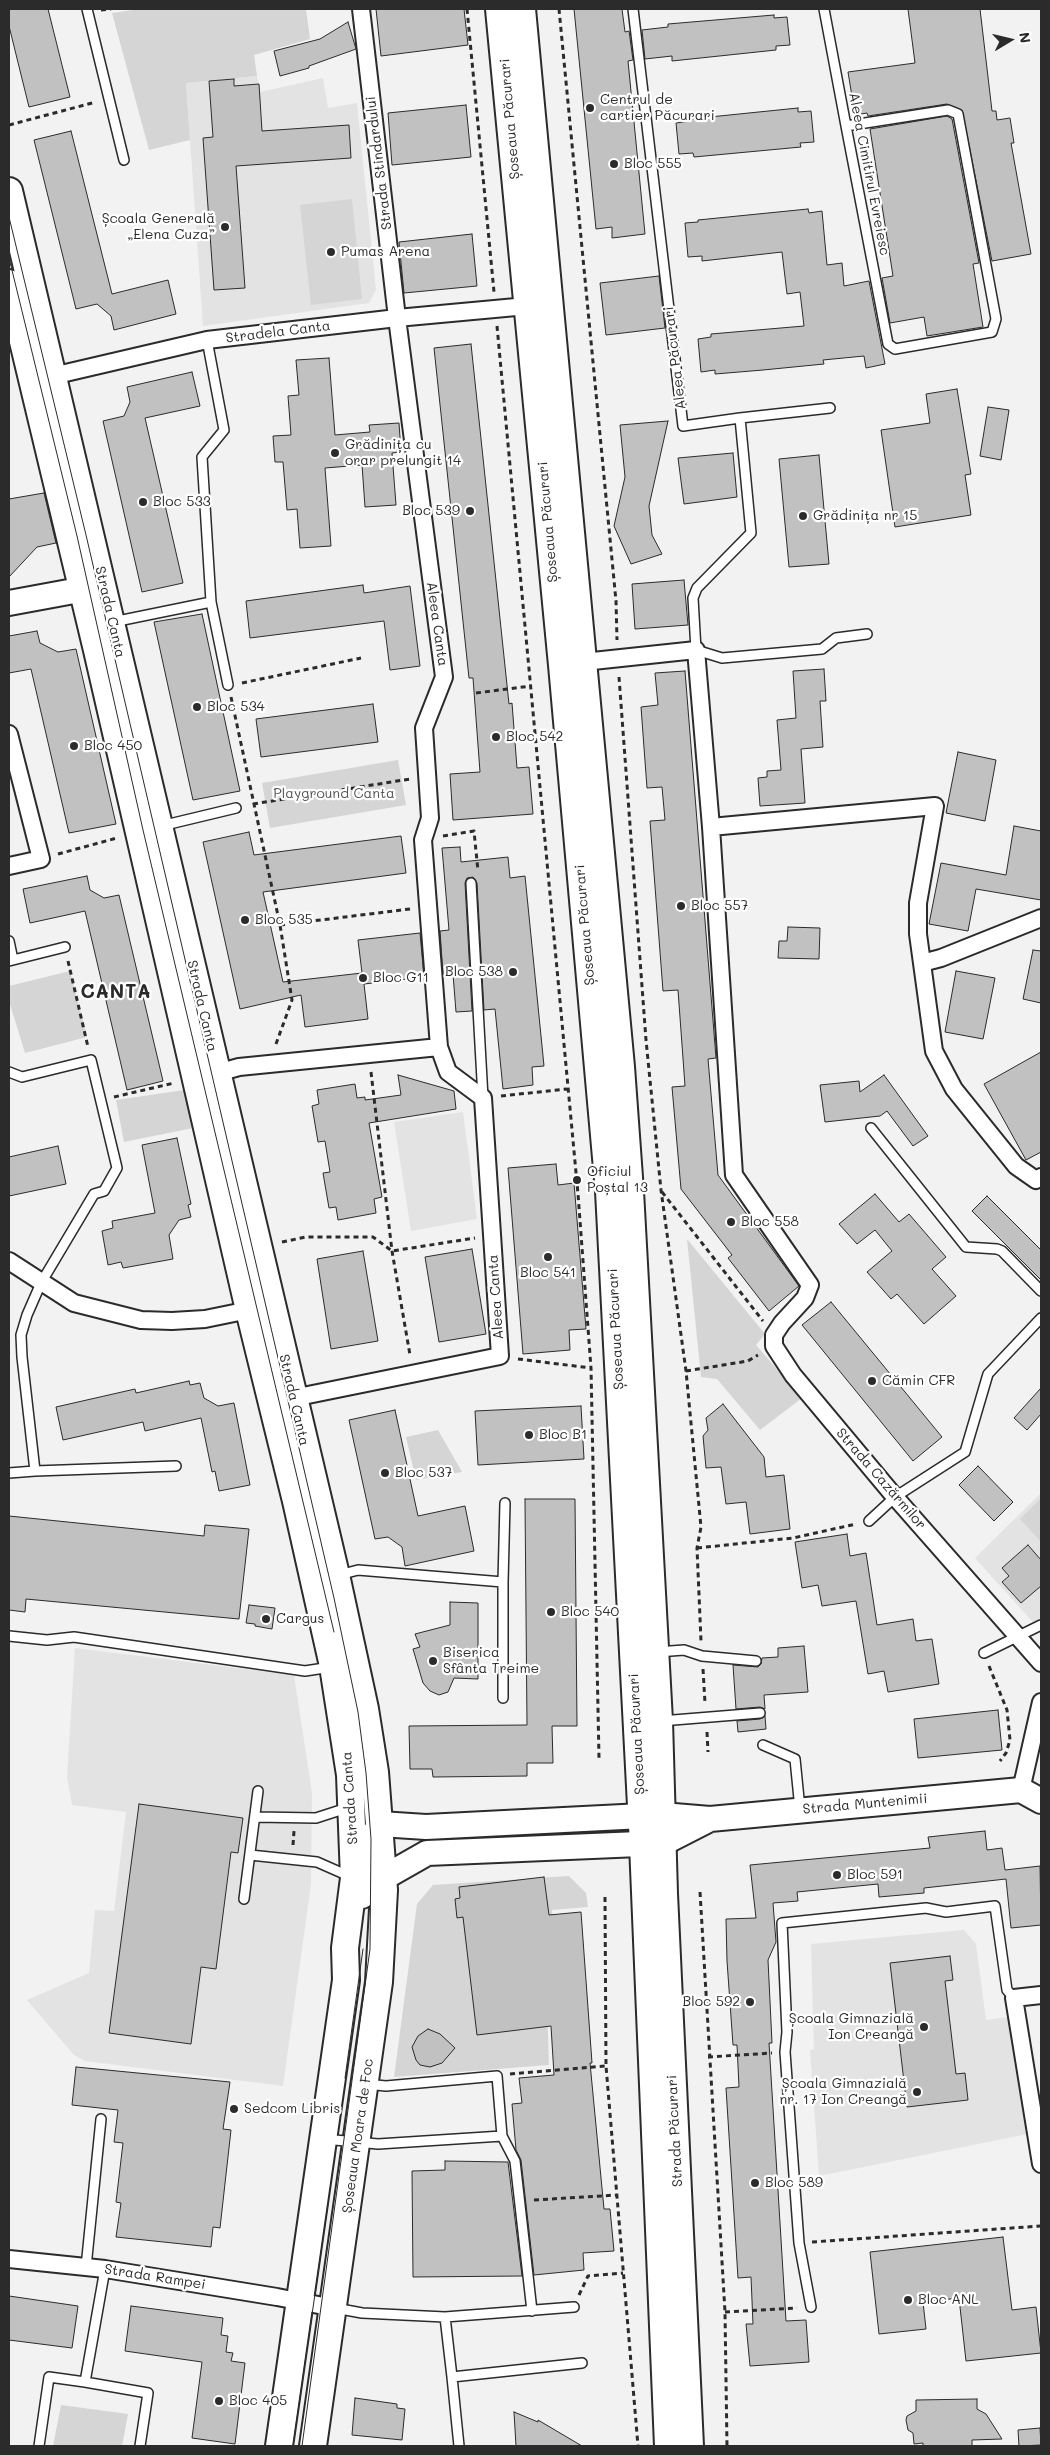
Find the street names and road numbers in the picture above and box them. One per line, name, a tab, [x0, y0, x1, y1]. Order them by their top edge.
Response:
street label: Șoseaua Păcurari	[496, 58, 524, 180]
street label: Aleea Cimitirul Evreiesc	[845, 91, 893, 257]
street label: Strada Stindardului	[362, 95, 396, 231]
street label: Aleea Păcurari	[660, 305, 690, 411]
street label: Stradela Canta	[225, 317, 331, 347]
street label: Șoseaua Păcurari	[534, 461, 562, 583]
street label: Strada Canta	[91, 565, 129, 659]
street label: Aleea Canta	[423, 581, 451, 667]
street label: Șoseaua Păcurari	[571, 864, 599, 986]
street label: Strada Canta	[183, 959, 221, 1053]
street label: Aleea Canta	[485, 1254, 507, 1340]
street label: Șoseaua Păcurari	[604, 1268, 628, 1390]
street label: Strada Canta	[275, 1353, 313, 1447]
street label: Strada Cazărmilor	[833, 1425, 929, 1533]
street label: Șoseaua Păcurari	[625, 1673, 649, 1795]
street label: Strada Canta	[338, 1751, 362, 1845]
street label: Strada Muntenimii	[802, 1790, 928, 1818]
street label: Șoseaua Moara de Foc	[339, 2058, 377, 2214]
street label: Strada Păcurari	[664, 2075, 686, 2187]
street label: Strada Rampei	[103, 2261, 207, 2293]

